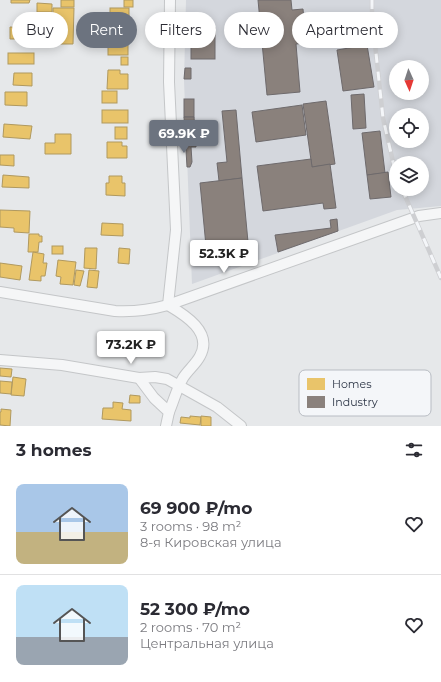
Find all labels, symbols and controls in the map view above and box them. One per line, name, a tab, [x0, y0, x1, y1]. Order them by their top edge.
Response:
chip: Buy	[12, 12, 68, 48]
chip: Rent	[76, 12, 137, 48]
chip: Filters	[145, 12, 216, 48]
chip: New	[224, 12, 284, 48]
chip: Apartment	[292, 12, 398, 48]
north arrow	[389, 60, 429, 100]
map controls	[389, 60, 429, 196]
button: locate	[389, 108, 429, 148]
pin: 69.9K ₽	[147, 120, 221, 154]
text: 69.9K ₽	[158, 125, 210, 141]
button: layers	[389, 156, 429, 196]
pin: 52.3K ₽	[187, 240, 261, 274]
text: 52.3K ₽	[199, 245, 249, 261]
pin: 73.2K ₽	[94, 331, 168, 365]
text: 73.2K ₽	[106, 336, 156, 352]
legend	[299, 370, 431, 416]
text: Homes	[332, 377, 372, 391]
text: Industry	[332, 395, 378, 409]
icon: filters	[403, 439, 425, 461]
text: 3 homes	[16, 440, 91, 460]
text: 69 900 ₽/mo	[140, 498, 252, 518]
icon: home	[48, 500, 96, 548]
icon: heart	[403, 513, 425, 535]
text: 3 rooms · 98 m²	[140, 518, 241, 534]
text: 8-я Кировская улица	[140, 534, 281, 550]
text: 52 300 ₽/mo	[140, 599, 250, 619]
icon: home	[48, 601, 96, 649]
icon: heart	[403, 614, 425, 636]
text: 2 rooms · 70 m²	[140, 619, 241, 635]
text: Центральная улица	[140, 635, 274, 651]

